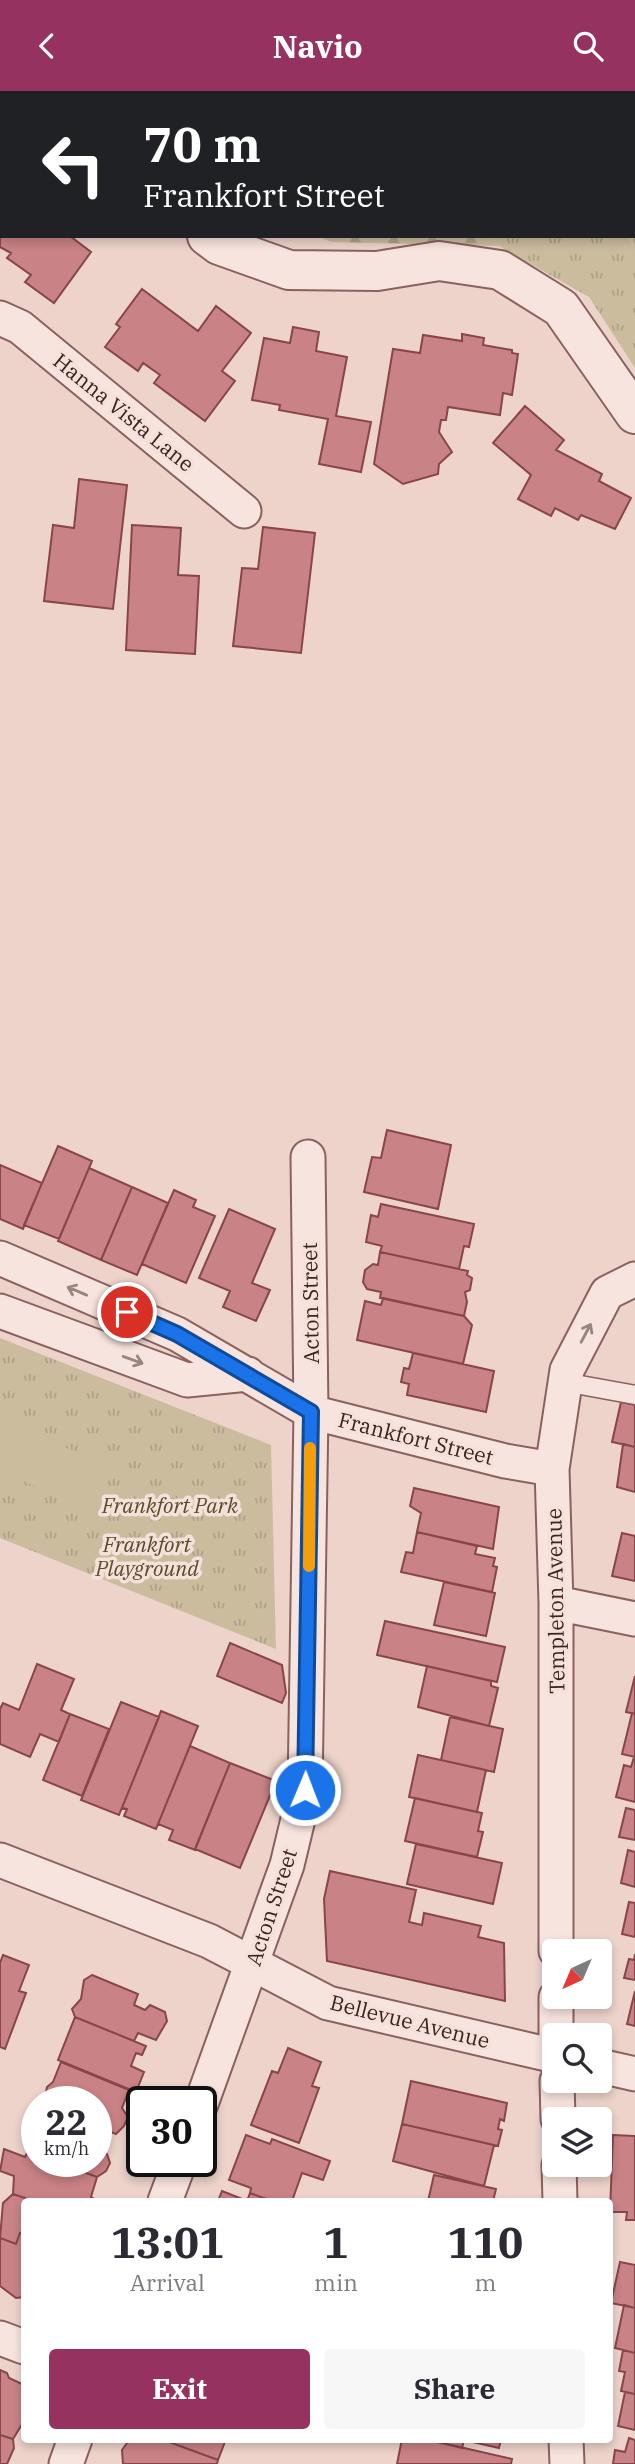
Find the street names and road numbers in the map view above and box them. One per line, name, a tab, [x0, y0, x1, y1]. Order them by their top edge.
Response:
street label: Hanna Vista Lane	[48, 346, 200, 478]
street label: Acton Street	[295, 1242, 325, 1364]
street label: Frankfort Street	[336, 1405, 496, 1471]
street label: Templeton Avenue	[539, 1508, 571, 1694]
street label: Acton Street	[239, 1845, 303, 1969]
street label: Bellevue Avenue	[327, 1988, 493, 2054]

